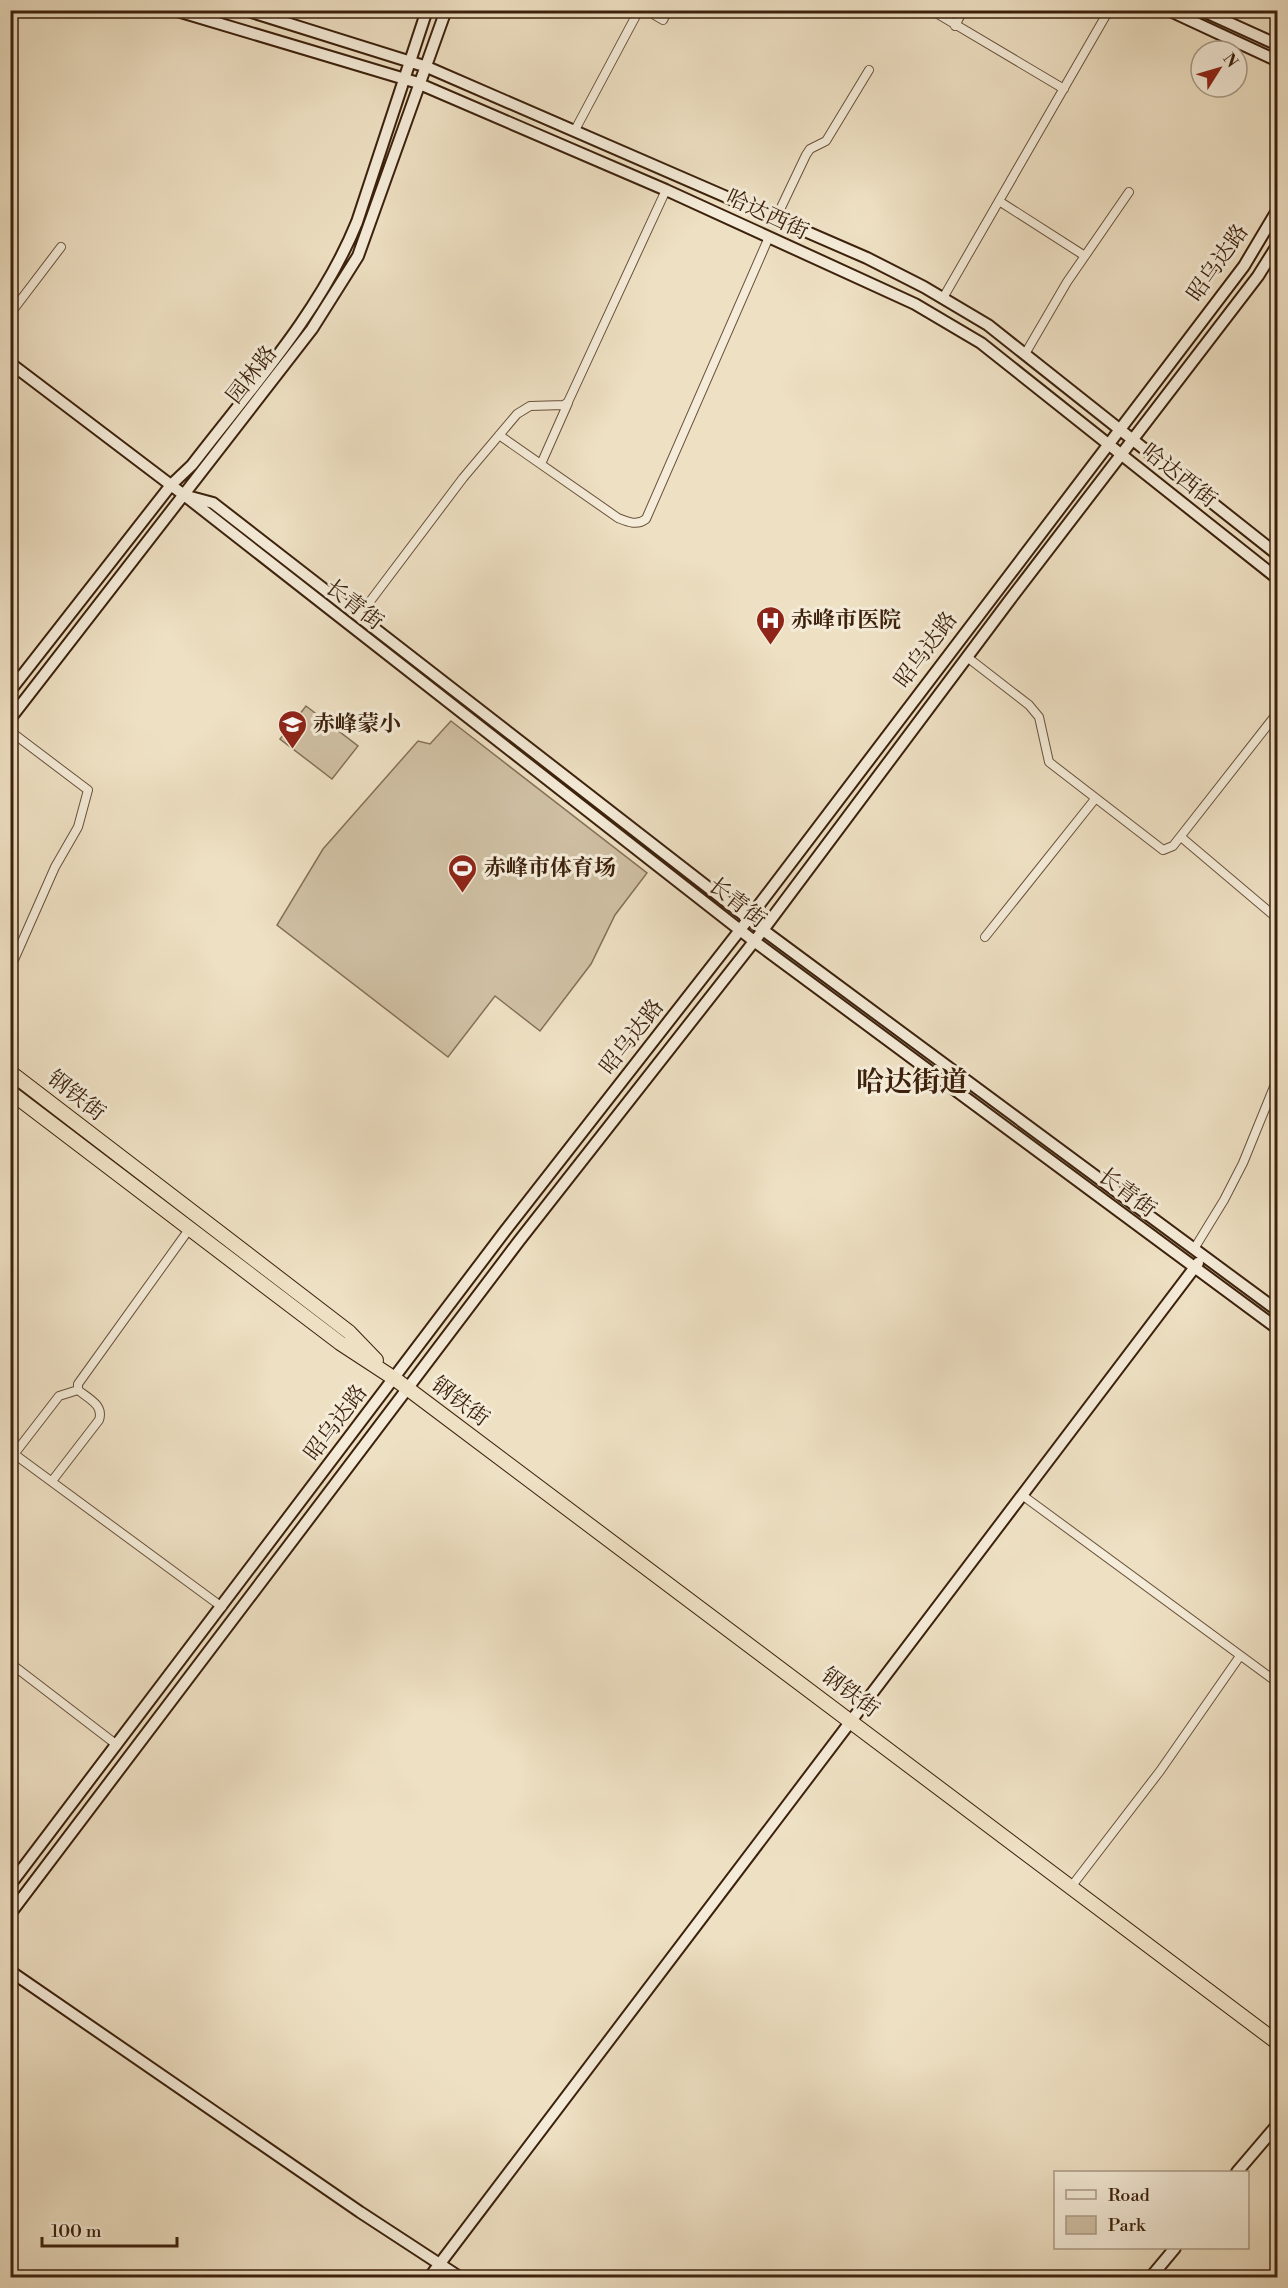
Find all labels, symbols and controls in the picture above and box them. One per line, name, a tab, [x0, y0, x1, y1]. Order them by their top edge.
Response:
north arrow	[1189, 39, 1249, 99]
text: N	[1218, 50, 1242, 72]
street label: 哈达西街	[721, 184, 813, 246]
street label: 昭乌达路	[1182, 219, 1254, 307]
street label: 园林路	[221, 341, 283, 409]
street label: 哈达西街	[1136, 438, 1222, 514]
street label: 长青街	[320, 574, 388, 636]
hospital icon: 赤峰市医院	[754, 604, 786, 646]
place label: 赤峰市医院	[791, 607, 901, 634]
street label: 昭乌达路	[889, 607, 963, 693]
school or university icon: 赤峰蒙小	[276, 708, 308, 750]
place label: 赤峰蒙小	[313, 711, 401, 738]
sports icon: 赤峰市体育场	[447, 852, 479, 894]
place label: 赤峰市体育场	[484, 855, 616, 882]
street label: 长青街	[703, 872, 771, 934]
street label: 昭乌达路	[594, 994, 670, 1080]
street label: 钢铁街	[42, 1065, 110, 1127]
district label: 哈达街道	[856, 1065, 968, 1100]
street label: 长青街	[1093, 1162, 1161, 1224]
street label: 钢铁街	[426, 1371, 494, 1433]
street label: 昭乌达路	[299, 1380, 373, 1466]
street label: 钢铁街	[816, 1662, 884, 1724]
legend	[1054, 2171, 1249, 2249]
text: Road	[1108, 2184, 1151, 2207]
scale bar	[42, 2210, 177, 2248]
text: Park	[1108, 2214, 1147, 2237]
text: 100 m	[51, 2220, 102, 2243]

